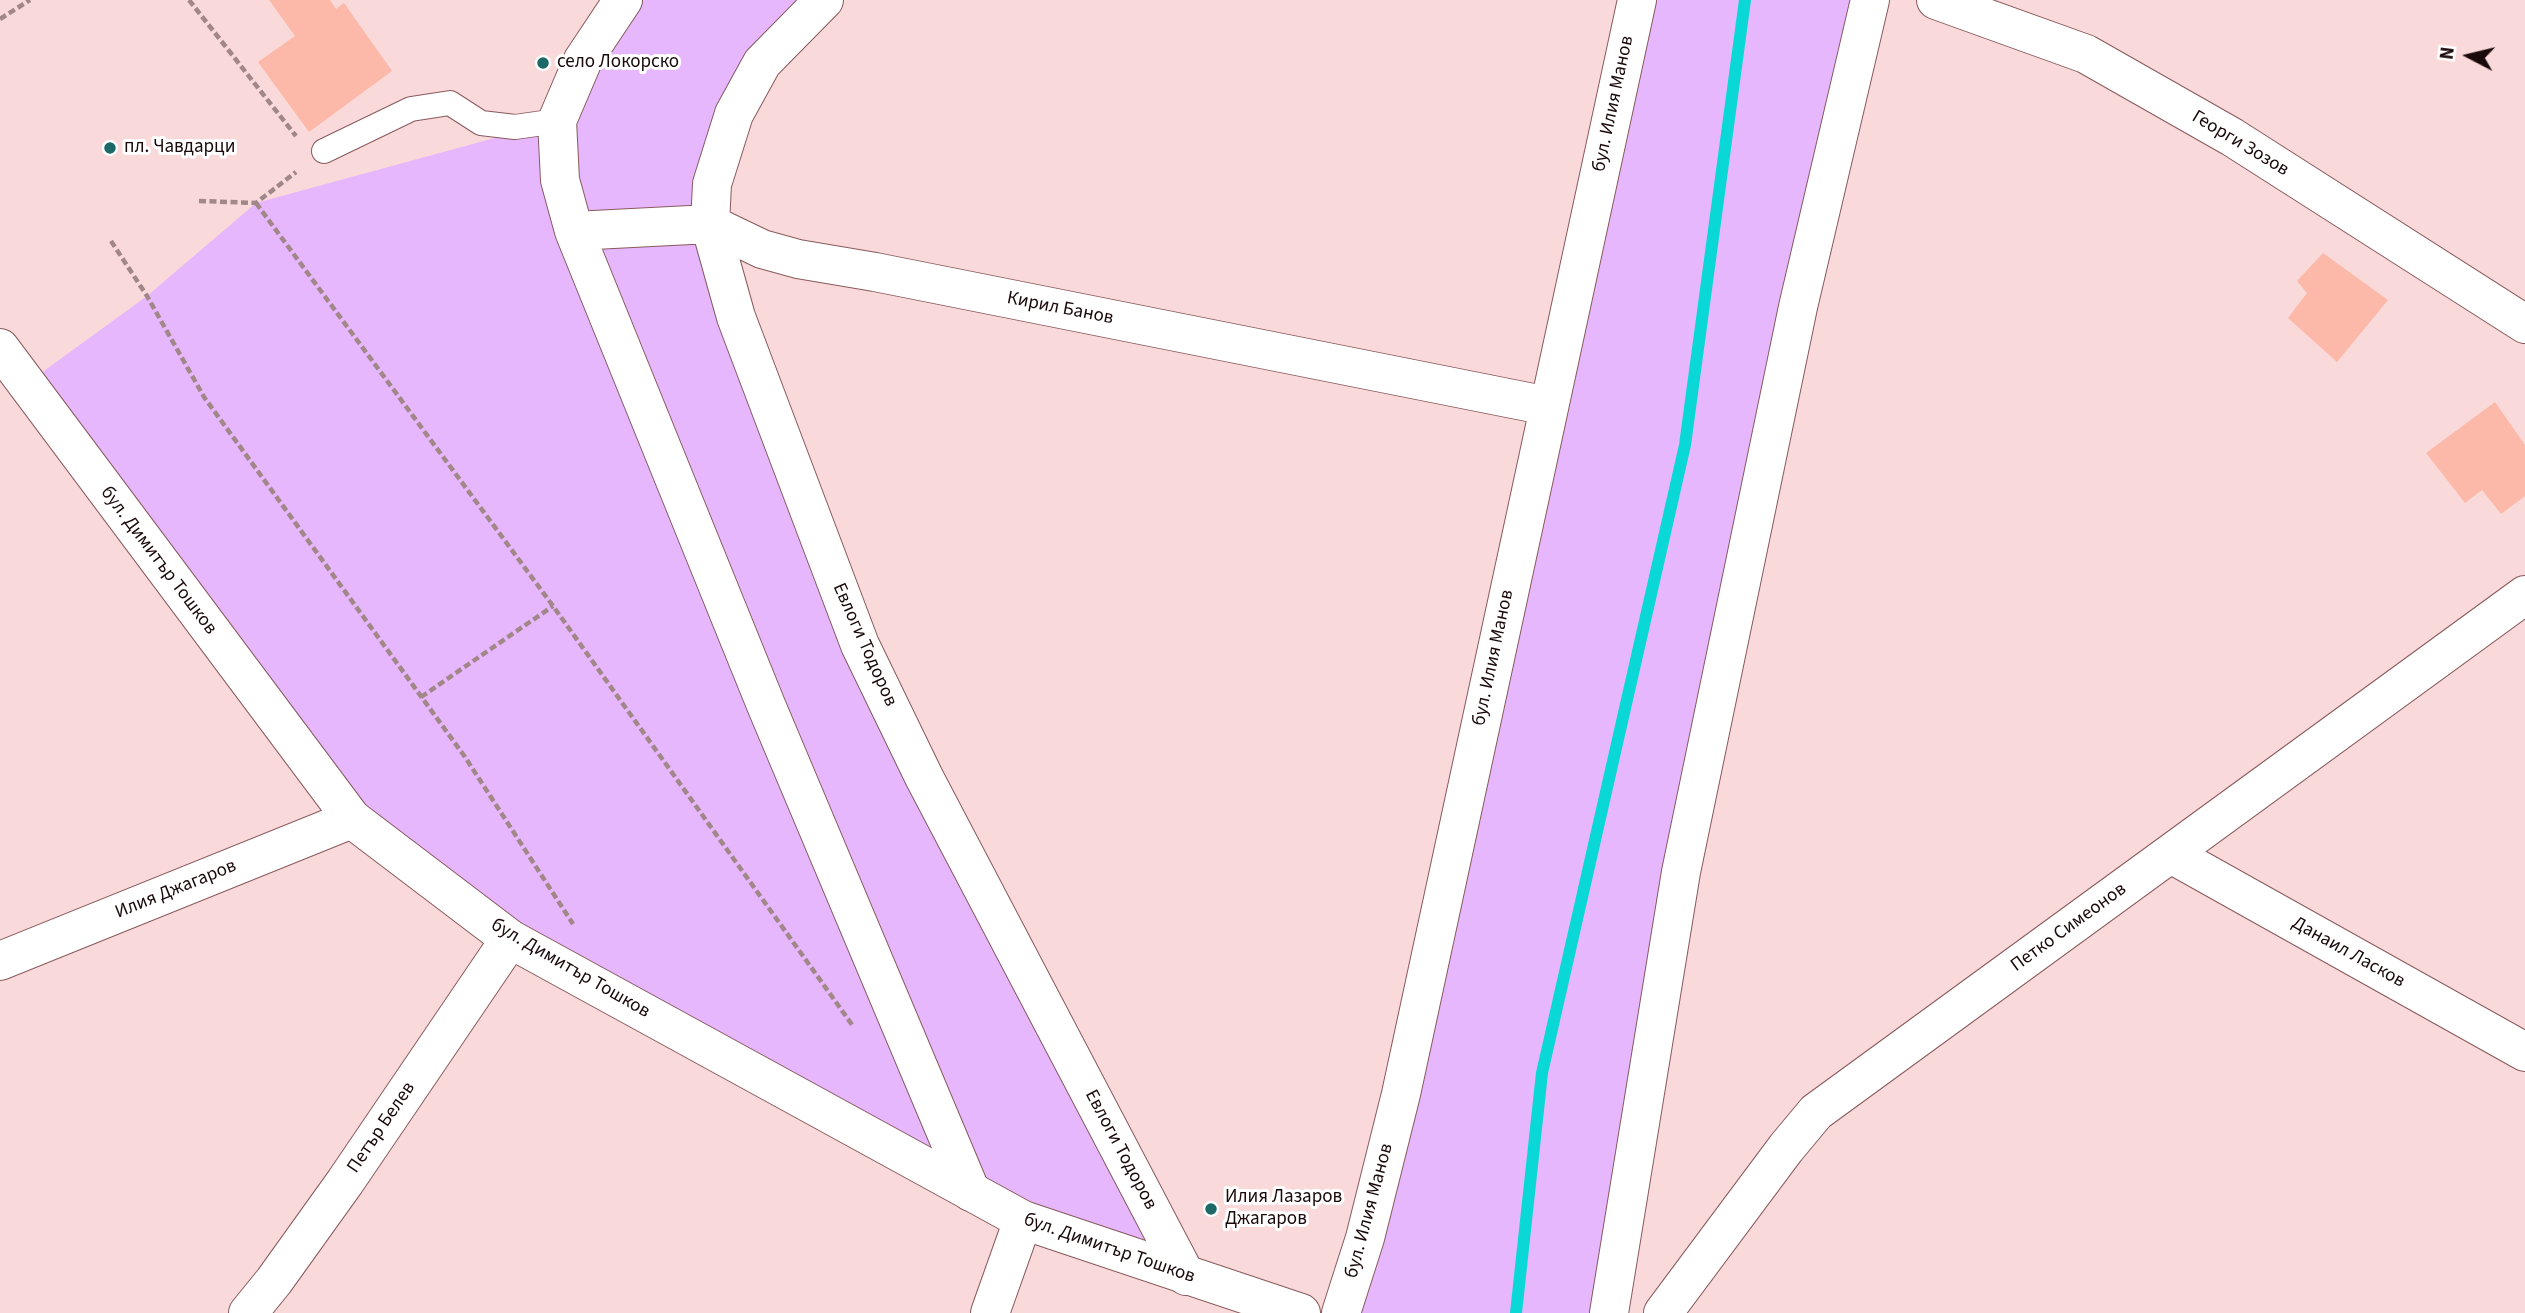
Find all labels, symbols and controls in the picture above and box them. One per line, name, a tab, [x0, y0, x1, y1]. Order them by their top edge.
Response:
north arrow	[2434, 21, 2504, 91]
street label: бул. Илия Манов	[1588, 34, 1640, 174]
text: N	[2433, 45, 2462, 61]
place label: село Локорско	[557, 52, 679, 74]
marker: село Локорско	[535, 55, 551, 71]
street label: Георги Зозов	[2187, 106, 2293, 182]
place label: пл. Чавдарци	[124, 137, 235, 159]
marker: пл. Чавдарци	[102, 140, 118, 156]
street label: Кирил Банов	[1005, 287, 1115, 331]
street label: бул. Димитър Тошков	[95, 482, 221, 640]
street label: Евлоги Тодоров	[827, 580, 901, 710]
street label: бул. Илия Манов	[1468, 588, 1520, 728]
street label: Илия Джагаров	[112, 855, 240, 925]
street label: Петко Симеонов	[2007, 878, 2131, 978]
street label: Данаил Ласков	[2287, 912, 2409, 994]
street label: бул. Димитър Тошков	[486, 914, 654, 1024]
street label: Петър Белев	[343, 1078, 421, 1178]
street label: Евлоги Тодоров	[1079, 1086, 1161, 1214]
street label: бул. Илия Манов	[1341, 1141, 1399, 1281]
place label: Илия Лазаров Джагаров	[1225, 1187, 1342, 1231]
marker: Илия Лазаров Джагаров	[1203, 1201, 1219, 1217]
street label: бул. Димитър Тошков	[1020, 1209, 1198, 1289]

